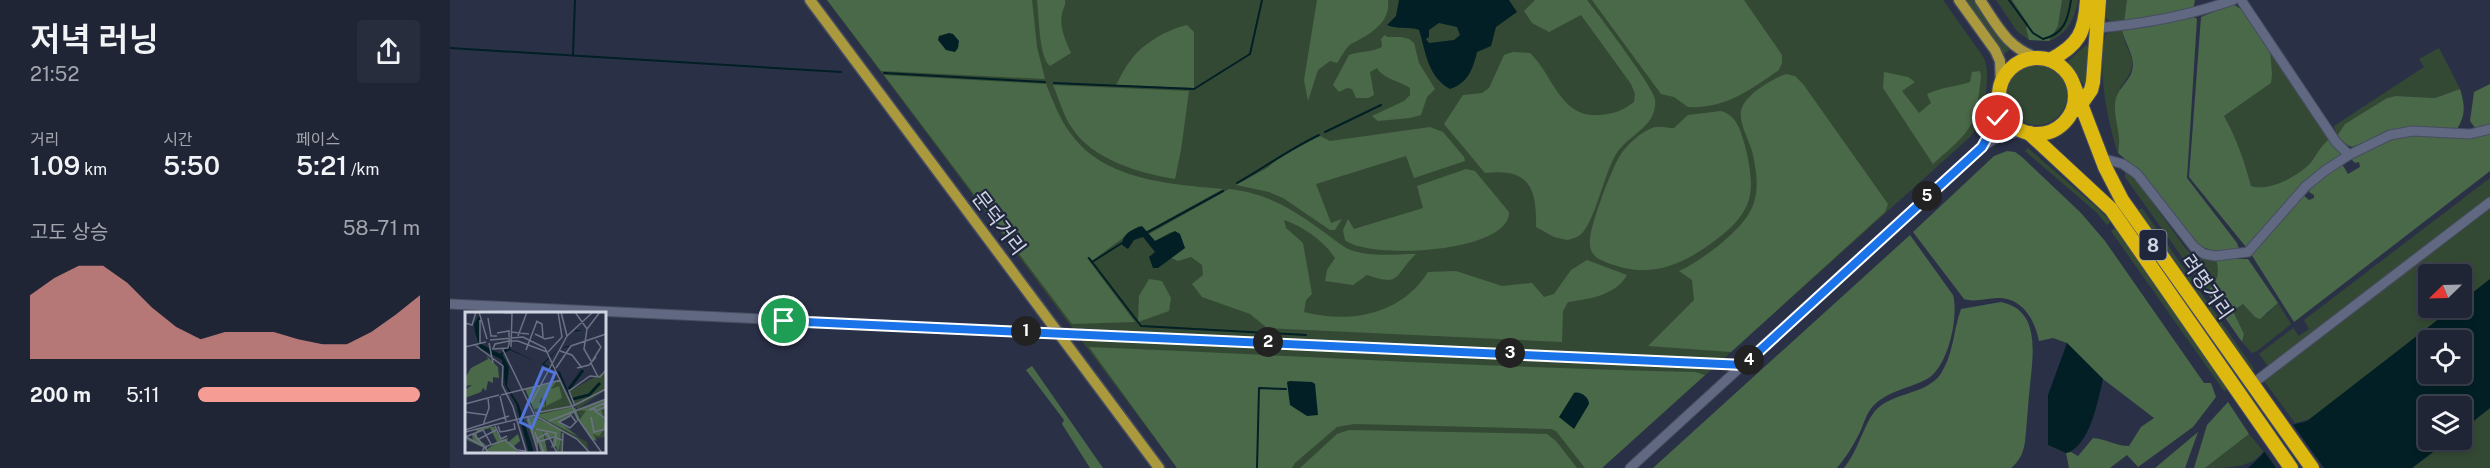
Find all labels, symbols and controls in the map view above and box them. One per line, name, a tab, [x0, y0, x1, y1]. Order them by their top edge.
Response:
text: 저녁 러닝	[30, 20, 159, 58]
button: share	[357, 20, 420, 83]
text: 21:52	[30, 62, 79, 86]
pin	[1972, 92, 2023, 143]
icon: check	[1981, 101, 2014, 134]
text: 거리	[30, 130, 59, 149]
text: 시간	[163, 130, 192, 149]
text: 페이스	[296, 130, 340, 149]
text: 1.09	[30, 150, 80, 181]
text: 5:50	[163, 150, 220, 181]
text: 5:21	[296, 150, 347, 181]
text: km	[80, 160, 107, 179]
text: /km	[347, 160, 379, 179]
pin: 5	[1912, 181, 1942, 211]
street label: 문덕거리	[967, 186, 1031, 260]
text: 5	[1922, 186, 1932, 205]
text: 58–71 m	[343, 216, 420, 240]
text: 고도 상승	[30, 220, 108, 244]
road number: 8	[2140, 230, 2166, 260]
street label: 려명거리	[2176, 250, 2238, 324]
north arrow	[2418, 264, 2472, 318]
map controls	[2418, 264, 2472, 450]
pin	[758, 295, 809, 346]
icon: arrive	[767, 304, 800, 337]
inset map	[465, 312, 606, 453]
pin: 1	[1011, 316, 1041, 346]
text: 1	[1023, 321, 1029, 340]
pin: 2	[1253, 327, 1283, 357]
button: locate	[2418, 330, 2472, 384]
text: 2	[1263, 332, 1273, 351]
pin: 3	[1495, 338, 1525, 368]
text: 3	[1505, 343, 1515, 362]
pin: 4	[1734, 345, 1764, 375]
text: 4	[1744, 350, 1754, 369]
text: 200 m	[30, 383, 91, 407]
text: 5:11	[126, 383, 160, 407]
button: layers	[2418, 396, 2472, 450]

